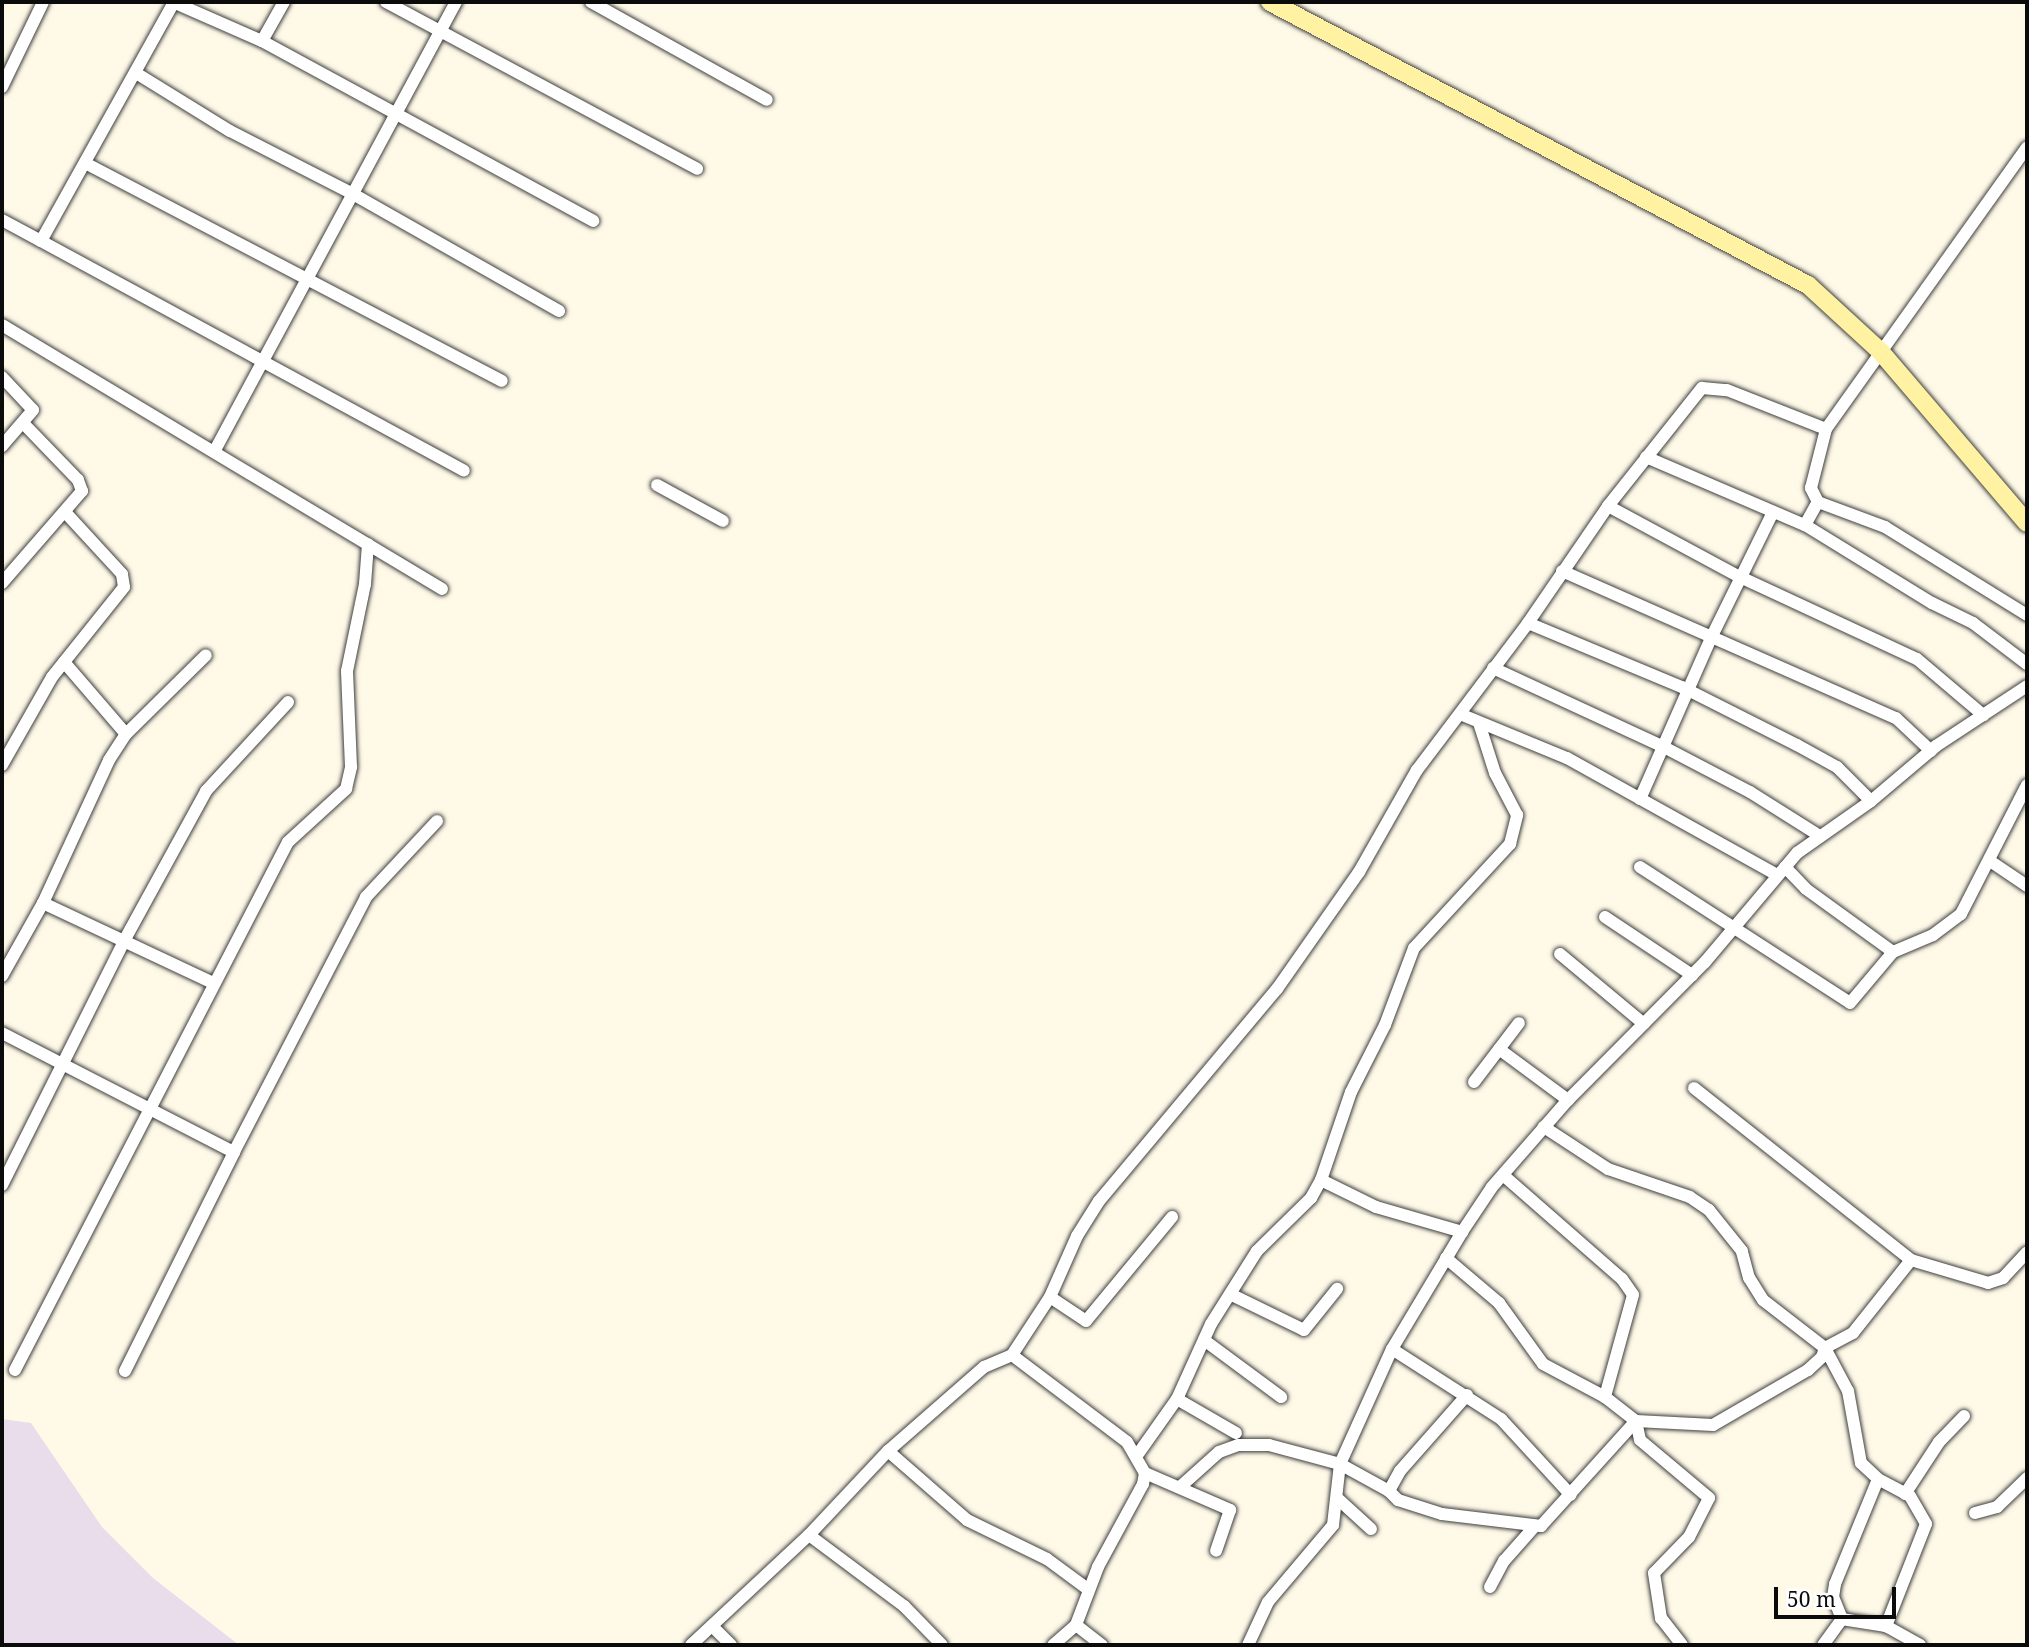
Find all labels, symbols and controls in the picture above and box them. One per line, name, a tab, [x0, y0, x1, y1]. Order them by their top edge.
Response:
scale bar	[1777, 1574, 1899, 1618]
text: 50 m	[1787, 1585, 1836, 1613]

